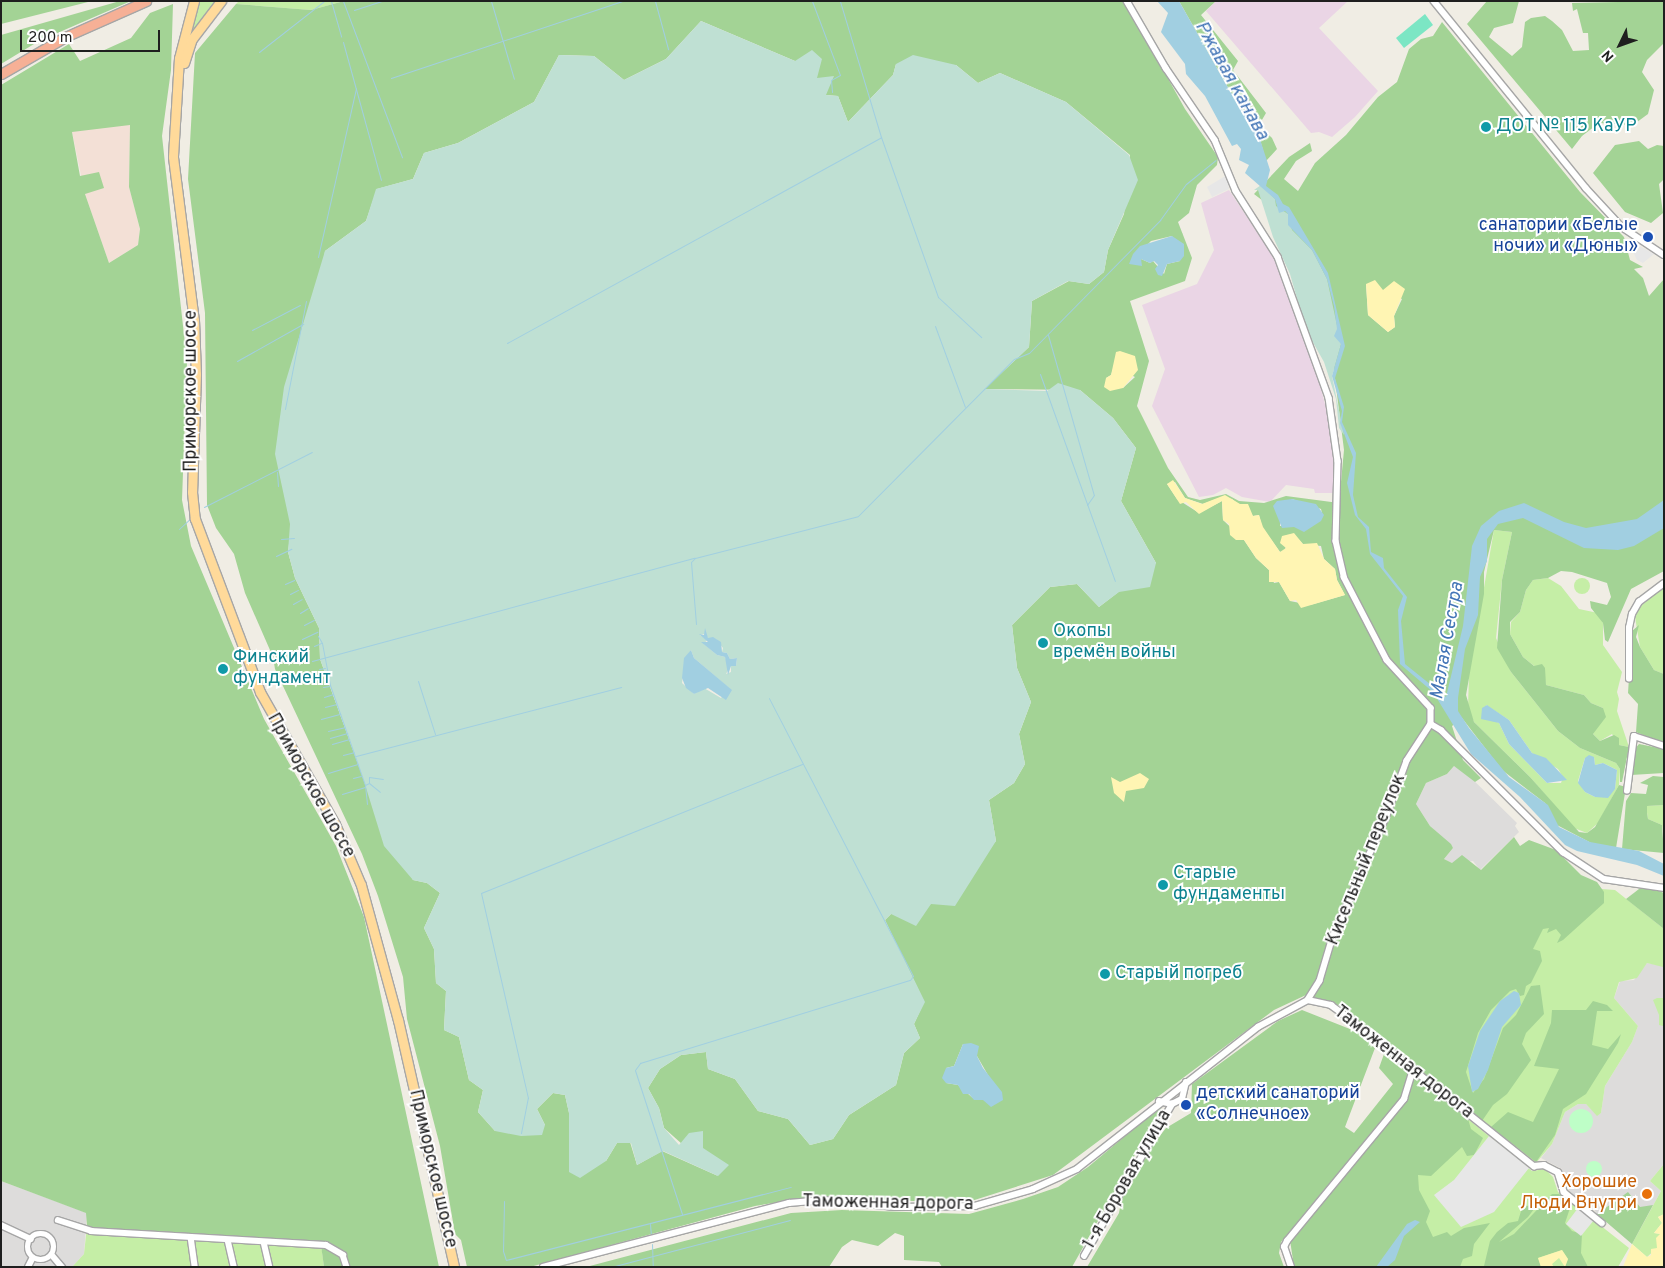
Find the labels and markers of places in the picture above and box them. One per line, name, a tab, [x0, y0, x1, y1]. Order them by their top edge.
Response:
place label: ДОТ № 115 КаУР	[1496, 116, 1637, 138]
marker: ДОТ № 115 КаУР	[1480, 121, 1492, 133]
place label: санатории «Белые ночи» и «Дюны»	[1479, 216, 1638, 258]
marker: санатории «Белые ночи» и «Дюны»	[1642, 231, 1654, 243]
place label: Окопы времён войны	[1053, 622, 1176, 664]
marker: Окопы времён войны	[1037, 637, 1049, 649]
place label: Финский фундамент	[233, 648, 331, 691]
marker: Финский фундамент	[217, 663, 229, 675]
place label: Старые фундаменты	[1173, 864, 1285, 906]
marker: Старые фундаменты	[1157, 879, 1169, 891]
place label: Старый погреб	[1115, 963, 1242, 985]
marker: Старый погреб	[1099, 968, 1111, 980]
place label: детский санаторий «Солнечное»	[1196, 1084, 1360, 1126]
marker: детский санаторий «Солнечное»	[1180, 1099, 1192, 1111]
place label: Хорошие Люди Внутри	[1520, 1173, 1637, 1216]
marker: Хорошие Люди Внутри	[1641, 1188, 1653, 1200]

